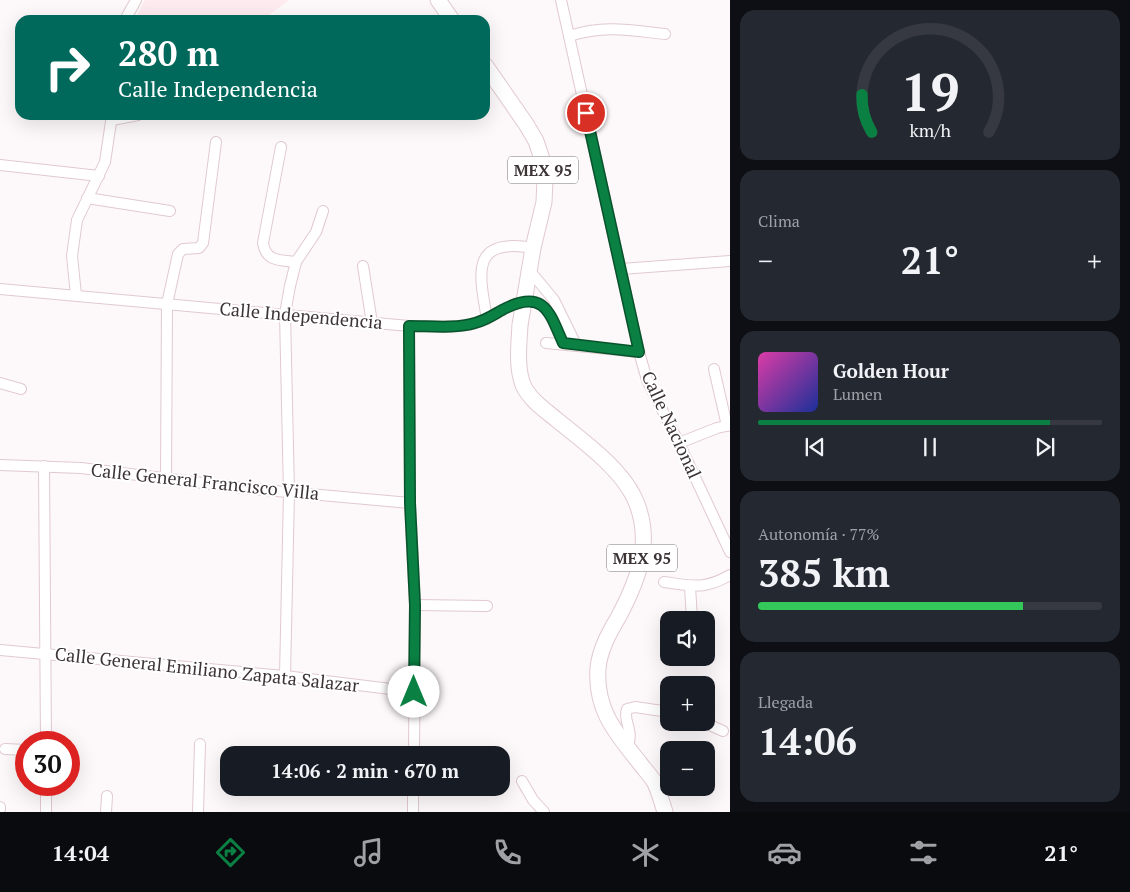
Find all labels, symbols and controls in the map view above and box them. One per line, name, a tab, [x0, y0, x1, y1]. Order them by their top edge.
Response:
text: 280 m	[118, 30, 219, 76]
icon: right	[35, 35, 100, 100]
text: 19	[901, 57, 959, 126]
text: Calle Independencia	[118, 74, 318, 103]
pin	[565, 92, 607, 134]
icon: arrive	[572, 99, 600, 127]
text: km/h	[909, 118, 951, 142]
road number: MEX 95	[508, 156, 578, 184]
text: Clima	[758, 210, 800, 232]
text: 21°	[901, 235, 959, 285]
text: −	[758, 242, 773, 279]
text: +	[1087, 242, 1102, 279]
street label: Calle Independencia	[219, 296, 384, 334]
text: Golden Hour	[833, 358, 949, 383]
street label: Calle Nacional	[636, 367, 707, 482]
text: Lumen	[833, 383, 882, 405]
icon: previous	[801, 433, 829, 461]
icon: pause	[916, 433, 944, 461]
icon: next	[1031, 433, 1059, 461]
street label: Calle General Francisco Villa	[90, 457, 321, 505]
text: Autonomía · 77%	[758, 523, 880, 545]
road number: MEX 95	[607, 544, 677, 572]
text: 385 km	[758, 548, 890, 598]
map controls	[660, 611, 715, 796]
button: sound	[660, 611, 715, 666]
street label: Calle General Emiliano Zapata Salazar	[54, 641, 361, 697]
position arrow	[387, 665, 439, 717]
button: +	[660, 676, 715, 731]
text: Llegada	[758, 691, 813, 713]
text: 14:06	[758, 716, 857, 766]
speed limit sign: 30	[15, 731, 80, 796]
button: −	[660, 741, 715, 796]
text: 14:06 · 2 min · 670 m	[271, 758, 459, 783]
icon: directions	[213, 835, 248, 870]
icon: music	[351, 835, 386, 870]
icon: phone	[490, 835, 525, 870]
icon: climate	[628, 835, 663, 870]
icon: car	[767, 835, 802, 870]
icon: filters	[906, 835, 941, 870]
text: 14:04	[52, 838, 109, 867]
text: 21°	[1044, 838, 1078, 867]

